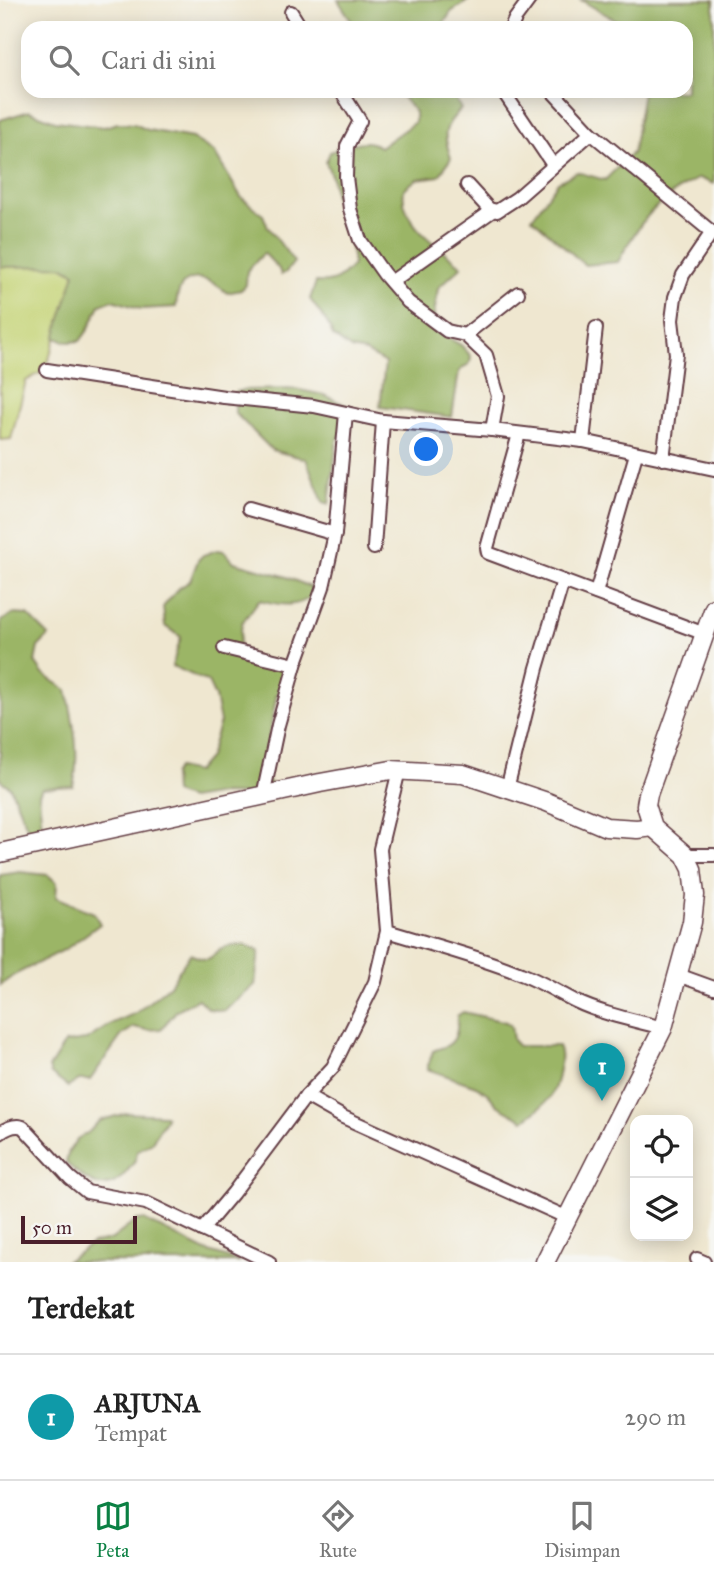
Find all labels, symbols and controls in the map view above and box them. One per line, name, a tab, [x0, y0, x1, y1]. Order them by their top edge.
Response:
search box	[21, 21, 693, 98]
icon: search	[45, 41, 83, 79]
text: Cari di sini	[101, 44, 216, 76]
your location	[409, 432, 443, 466]
pin: 1	[579, 1043, 625, 1101]
map controls	[630, 1115, 693, 1241]
button: locate	[630, 1115, 693, 1178]
button: layers	[630, 1178, 693, 1241]
scale bar	[21, 1213, 136, 1245]
text: 50 m	[32, 1216, 72, 1239]
text: Terdekat	[28, 1290, 134, 1326]
text: ARJUNA	[95, 1387, 201, 1419]
text: 1	[46, 1403, 56, 1431]
text: 290 m	[625, 1403, 686, 1431]
text: Tempat	[95, 1419, 167, 1447]
tab: Peta	[94, 1497, 132, 1562]
tab: Rute	[319, 1497, 357, 1562]
tab: Disimpan	[544, 1497, 620, 1562]

